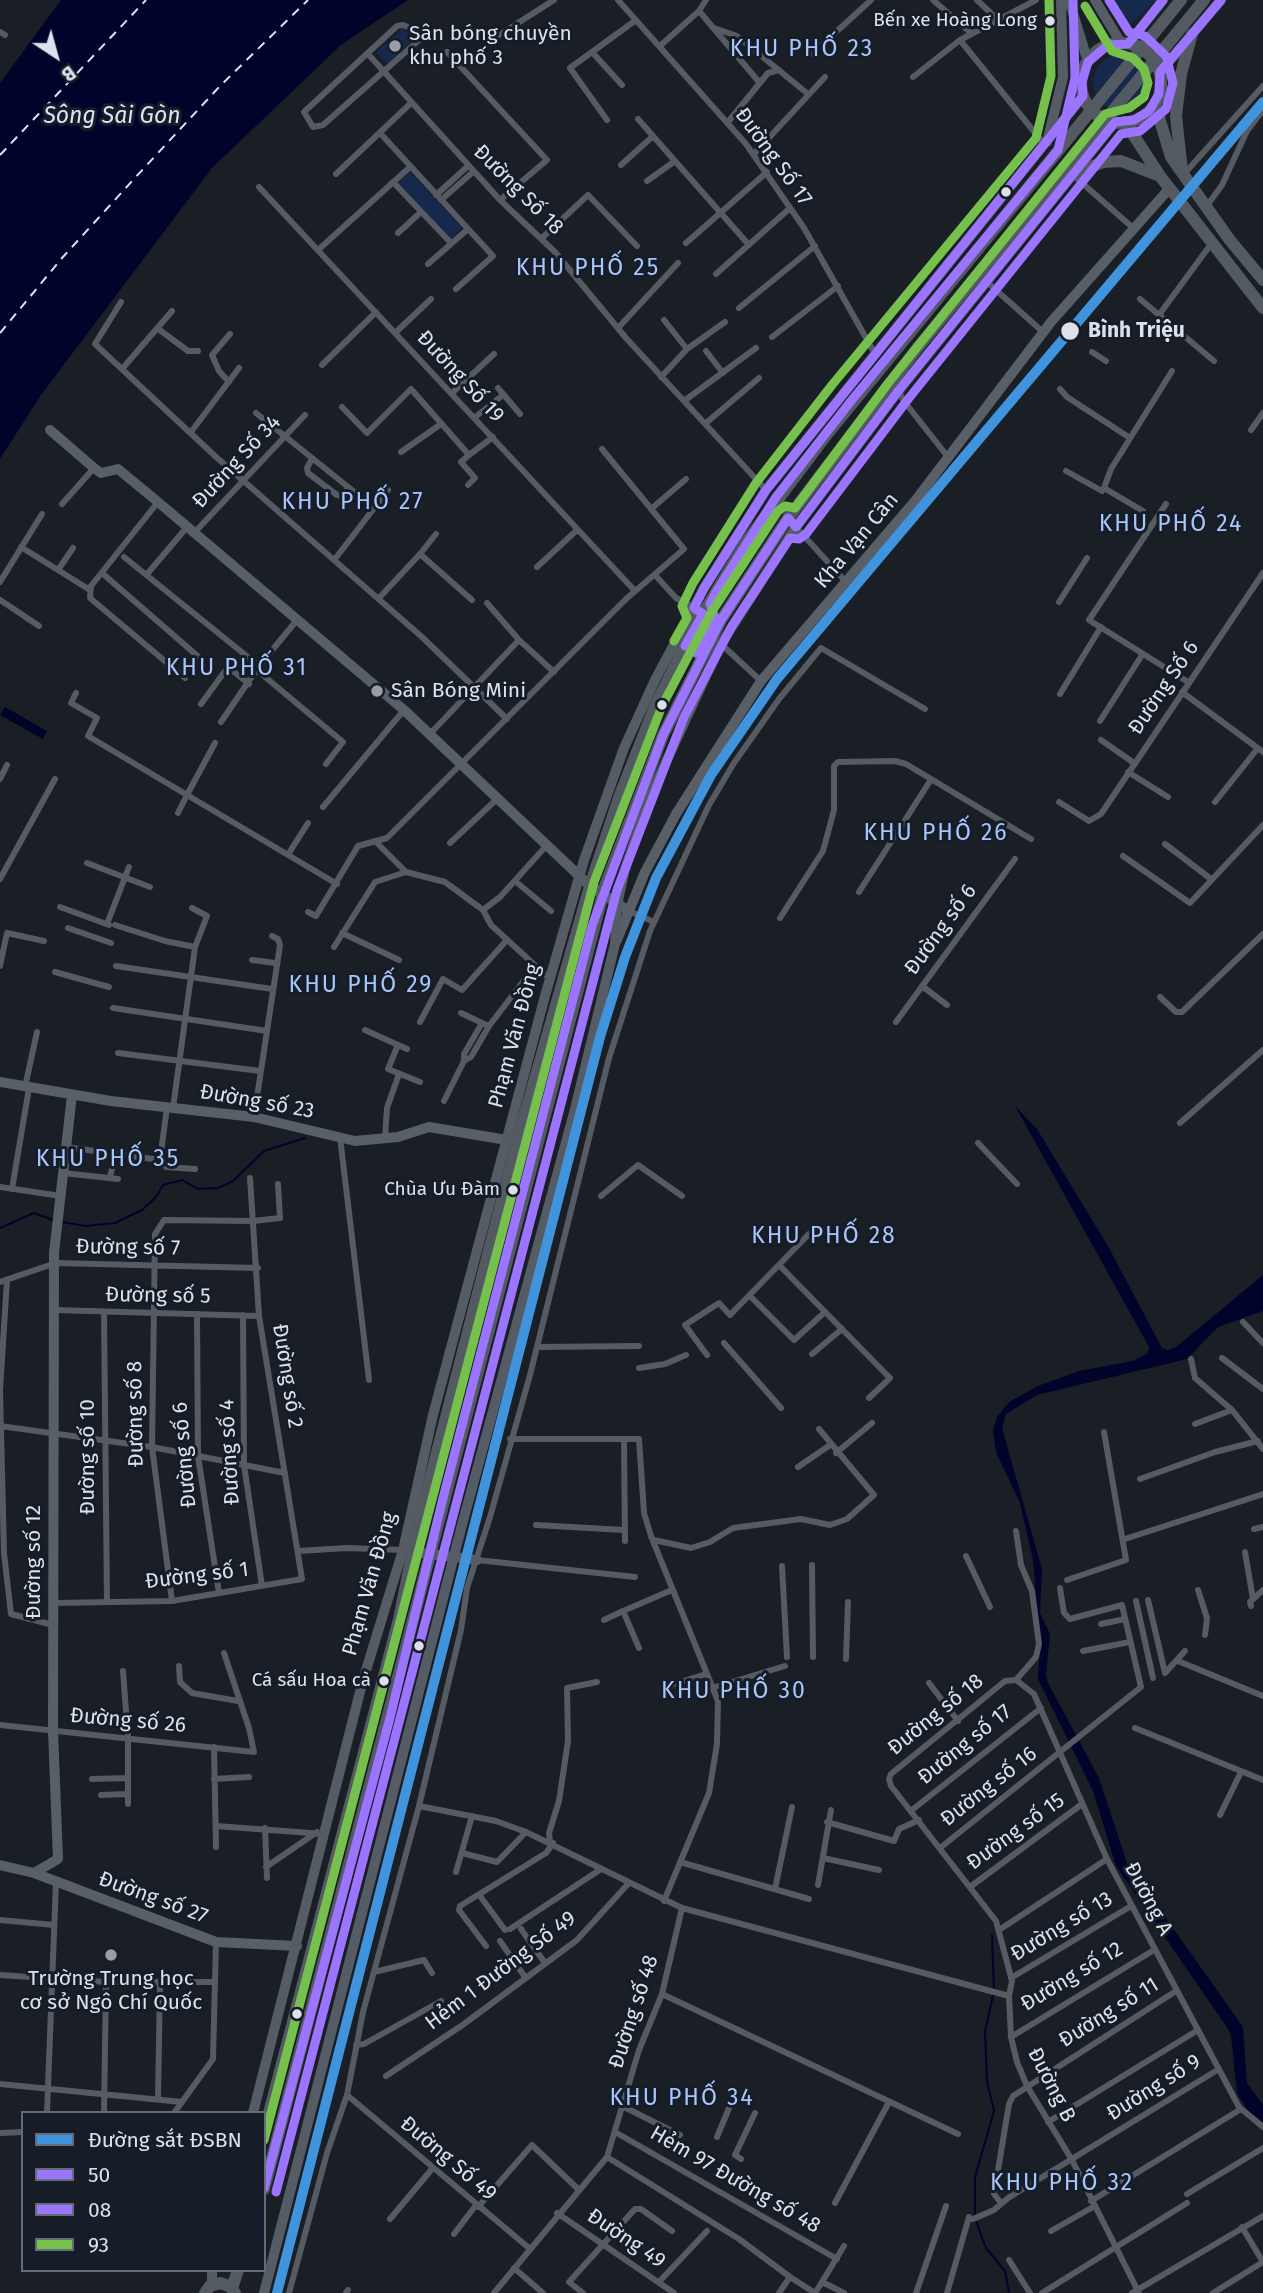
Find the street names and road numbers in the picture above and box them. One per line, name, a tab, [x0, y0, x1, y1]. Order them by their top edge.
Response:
street label: Đường Số 17	[729, 103, 817, 211]
street label: Đường Số 18	[468, 140, 568, 240]
street label: Đường Số 19	[411, 326, 509, 428]
street label: Đường Số 34	[188, 410, 286, 514]
street label: Kha Vạn Cân	[810, 488, 904, 594]
street label: Đường Số 6	[1123, 636, 1205, 740]
street label: Đường số 6	[900, 880, 982, 980]
street label: Phạm Văn Đồng	[484, 961, 546, 1111]
street label: Đường số 23	[198, 1080, 316, 1124]
street label: Đường số 7	[76, 1234, 180, 1262]
street label: Đường số 5	[105, 1282, 211, 1310]
street label: Đường số 2	[266, 1322, 308, 1430]
street label: Đường số 8	[122, 1361, 150, 1467]
street label: Đường số 4	[215, 1398, 245, 1506]
street label: Đường số 10	[75, 1399, 101, 1515]
street label: Đường số 6	[168, 1401, 202, 1509]
street label: Đường số 12	[21, 1505, 47, 1619]
street label: Phạm Văn Đồng	[337, 1509, 403, 1659]
street label: Đường số 1	[144, 1557, 250, 1595]
street label: Đường số 18	[883, 1669, 989, 1761]
street label: Đường số 17	[913, 1700, 1017, 1790]
street label: Đường số 26	[69, 1703, 187, 1739]
street label: Đường số 16	[936, 1742, 1042, 1832]
street label: Đường số 15	[962, 1788, 1070, 1876]
street label: Đường A	[1118, 1858, 1178, 1940]
street label: Đường số 27	[95, 1867, 211, 1929]
street label: Đường số 13	[1006, 1887, 1118, 1967]
street label: Hẻm 1 Đường Số 49	[421, 1906, 581, 2036]
street label: Đường số 12	[1016, 1937, 1128, 2017]
street label: Đường số 48	[604, 1952, 664, 2072]
street label: Đường số 11	[1054, 1972, 1164, 2054]
street label: Đường B	[1022, 2044, 1080, 2126]
street label: Đường số 9	[1102, 2049, 1206, 2127]
street label: Đường Số 49	[395, 2111, 501, 2207]
street label: Hẻm 97 Đường số 48	[645, 2121, 825, 2239]
street label: Đường 49	[582, 2204, 670, 2274]

